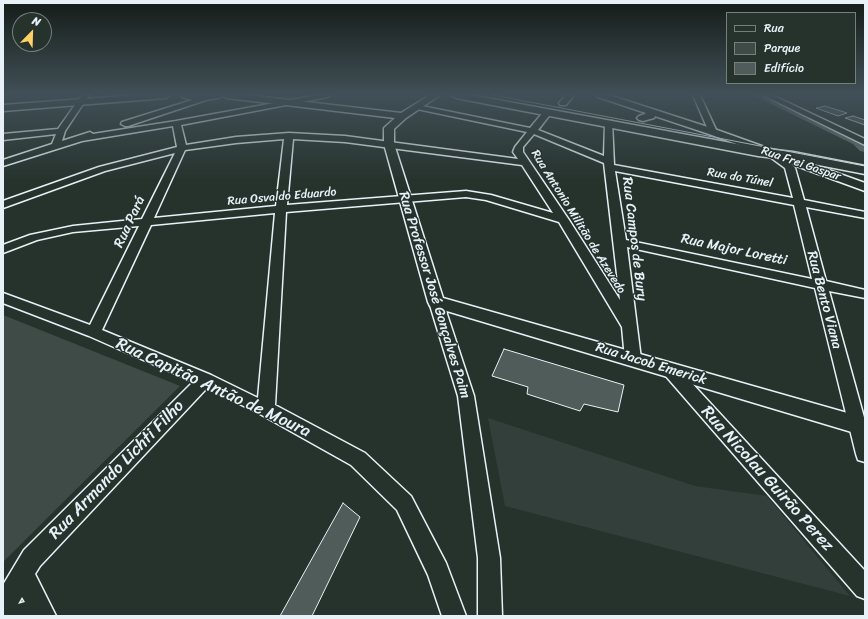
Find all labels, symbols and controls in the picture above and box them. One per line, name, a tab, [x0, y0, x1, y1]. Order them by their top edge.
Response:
text: N	[29, 11, 44, 32]
north arrow	[12, 12, 52, 52]
legend	[726, 12, 856, 84]
text: Rua	[764, 17, 784, 39]
text: Parque	[764, 37, 800, 59]
text: Edifício	[764, 57, 804, 79]
street label: Rua Frei Gaspar	[759, 144, 843, 184]
street label: Rua Antonio Militão de Azevedo	[528, 147, 628, 297]
street label: Rua do Túnel	[706, 165, 774, 191]
street label: Rua Campos de Bury	[618, 176, 650, 302]
street label: Rua Osvaldo Eduardo	[227, 185, 337, 209]
street label: Rua Professor José Gonçalves Paim	[394, 189, 474, 401]
street label: Rua Pará	[111, 194, 149, 250]
street label: Rua Major Loretti	[679, 231, 789, 269]
street label: Rua Bento Viana	[803, 249, 845, 351]
street label: Rua Capitão Antão de Moura	[112, 334, 314, 442]
street label: Rua Jacob Emerick	[593, 339, 709, 389]
street label: Rua Armando Lichti Filho	[45, 396, 189, 544]
street label: Rua Nicolau Guirão Perez	[696, 402, 838, 556]

